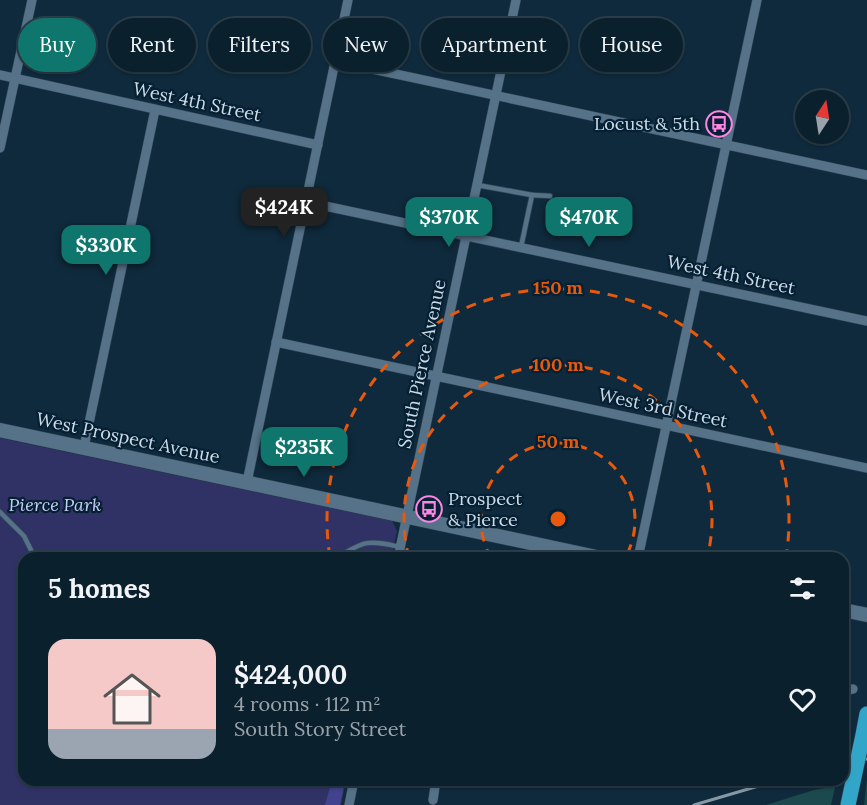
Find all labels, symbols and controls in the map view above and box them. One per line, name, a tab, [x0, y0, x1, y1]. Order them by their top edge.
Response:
chip: Buy	[18, 18, 96, 72]
chip: Rent	[108, 18, 196, 72]
chip: Filters	[208, 18, 311, 72]
chip: New	[323, 18, 409, 72]
chip: Apartment	[421, 18, 568, 72]
chip: House	[580, 18, 683, 72]
street label: West 4th Street	[131, 77, 263, 126]
north arrow	[795, 90, 849, 144]
map controls	[795, 90, 849, 144]
bus stop icon: Locust & 5th	[704, 109, 734, 139]
place label: Locust & 5th	[594, 112, 700, 135]
pin: $424K	[242, 187, 326, 238]
text: $424K	[255, 194, 313, 219]
pin: $370K	[407, 197, 491, 248]
pin: $470K	[547, 197, 631, 248]
text: $370K	[419, 204, 479, 229]
text: $470K	[559, 204, 619, 229]
pin: $330K	[64, 225, 148, 276]
text: $330K	[75, 232, 137, 257]
street label: West 4th Street	[665, 250, 797, 299]
text: 150 m	[533, 276, 583, 299]
street label: South Pierce Avenue	[392, 277, 451, 451]
text: 100 m	[532, 353, 584, 376]
street label: West 3rd Street	[597, 383, 730, 432]
street label: West Prospect Avenue	[34, 407, 222, 468]
pin: $235K	[262, 427, 346, 478]
text: 50 m	[537, 430, 580, 453]
text: $235K	[275, 434, 333, 459]
place label: Prospect & Pierce	[448, 487, 522, 531]
park label: Pierce Park	[9, 493, 101, 516]
bus stop icon: Prospect & Pierce	[414, 494, 444, 524]
centre of rings	[548, 509, 568, 529]
text: 5 homes	[48, 572, 150, 605]
icon: filters	[786, 572, 819, 605]
text: $424,000	[234, 658, 347, 691]
icon: home	[96, 663, 168, 735]
icon: heart	[786, 683, 819, 716]
text: 4 rooms · 112 m²	[234, 691, 381, 716]
text: South Story Street	[234, 716, 406, 741]

